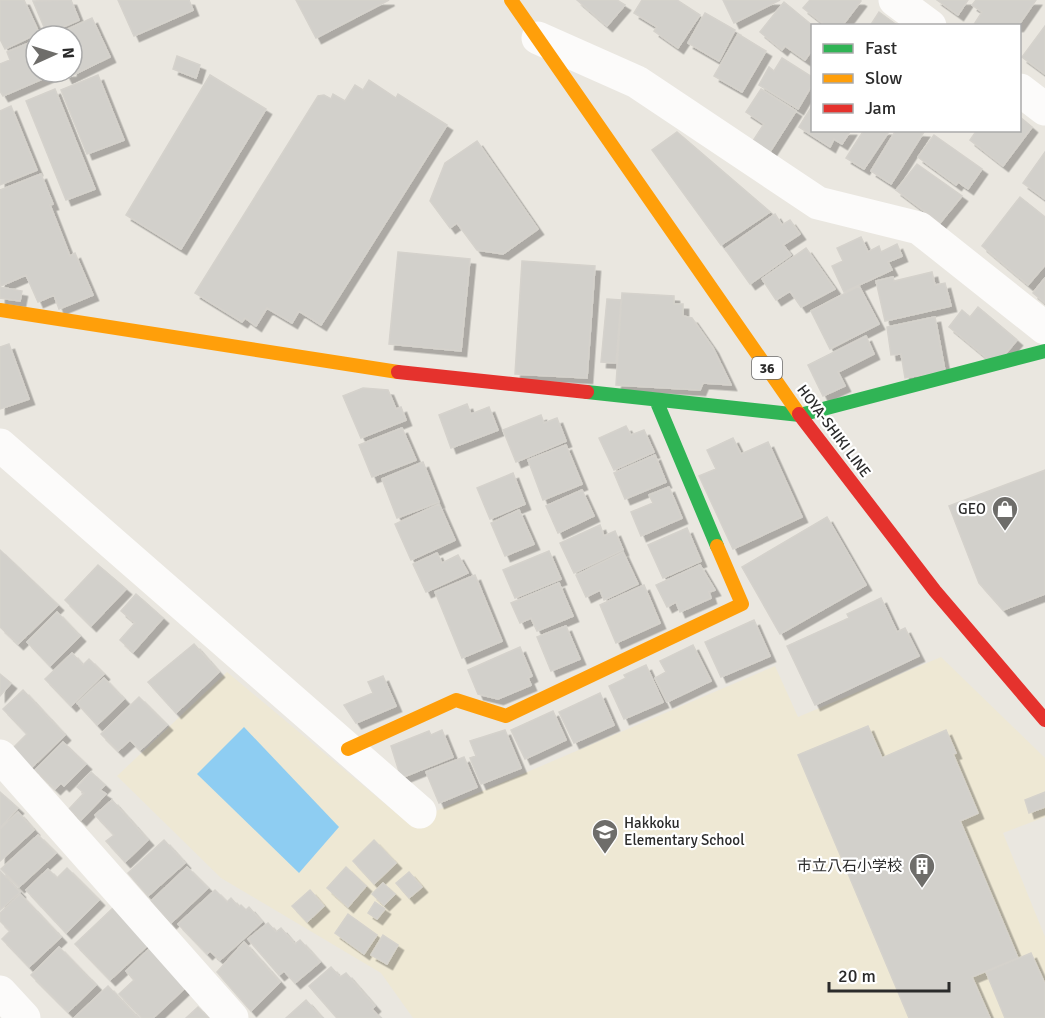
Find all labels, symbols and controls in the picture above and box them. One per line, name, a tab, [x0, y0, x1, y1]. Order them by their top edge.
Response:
north arrow	[24, 24, 84, 84]
legend	[811, 24, 1021, 132]
text: Fast	[865, 37, 897, 59]
text: N	[58, 47, 78, 59]
text: Slow	[865, 67, 902, 89]
text: Jam	[865, 97, 896, 119]
road number: 36	[752, 357, 782, 379]
street label: HOYA-SHIKI LINE	[793, 381, 875, 481]
shop icon: GEO	[990, 494, 1020, 532]
place label: GEO	[958, 500, 986, 518]
place label: Hakkoku Elementary School	[624, 814, 745, 849]
school or university icon: Hakkoku Elementary School	[590, 817, 620, 855]
building icon: 市立八石小学校	[907, 851, 937, 889]
place label: 市立八石小学校	[797, 857, 902, 875]
scale bar	[829, 955, 949, 993]
text: 20 m	[838, 965, 876, 987]

